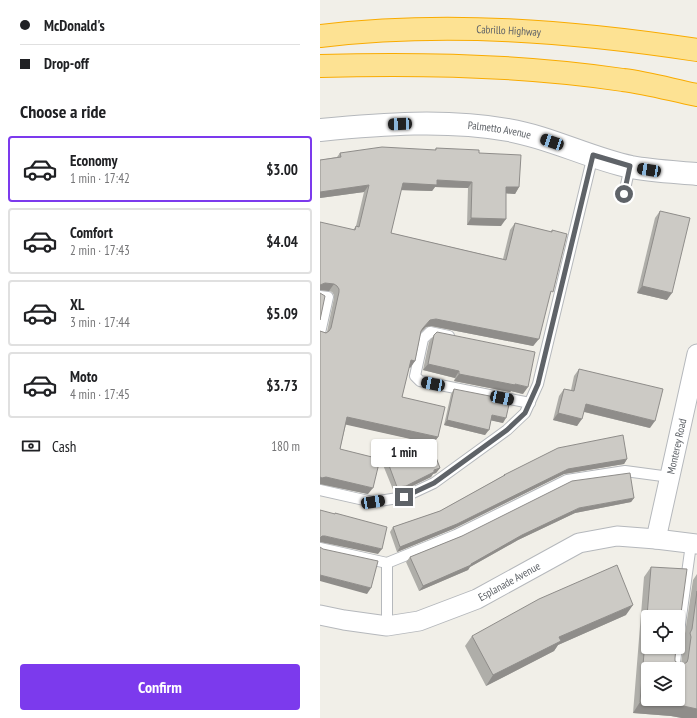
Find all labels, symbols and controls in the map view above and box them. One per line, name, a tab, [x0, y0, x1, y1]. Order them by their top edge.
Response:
text: McDonald's	[44, 16, 105, 35]
street label: Cabrillo Highway	[476, 22, 542, 39]
text: Drop-off	[44, 54, 89, 73]
text: Choose a ride	[20, 100, 106, 123]
car	[388, 118, 412, 130]
street label: Palmetto Avenue	[467, 118, 533, 142]
car	[539, 132, 565, 152]
icon: car	[22, 151, 58, 187]
text: Economy	[70, 151, 118, 170]
text: $3.00	[266, 160, 298, 179]
car	[636, 162, 662, 178]
text: 1 min · 17:42	[70, 170, 130, 187]
route start	[615, 185, 633, 203]
icon: car	[22, 223, 58, 259]
text: Comfort	[70, 223, 113, 242]
text: $4.04	[266, 232, 298, 251]
text: 2 min · 17:43	[70, 242, 130, 259]
icon: car	[22, 295, 58, 331]
text: XL	[70, 295, 84, 314]
text: $5.09	[266, 304, 298, 323]
text: 3 min · 17:44	[70, 314, 130, 331]
icon: car	[22, 367, 58, 403]
text: Moto	[70, 367, 98, 386]
text: $3.73	[266, 376, 298, 395]
car	[420, 376, 446, 392]
text: 4 min · 17:45	[70, 386, 130, 403]
car	[489, 390, 515, 406]
street label: Monterey Road	[664, 417, 690, 475]
icon: cash	[20, 435, 42, 457]
text: Cash	[52, 437, 76, 456]
text: 180 m	[271, 438, 300, 455]
callout: 1 min	[371, 439, 437, 467]
text: 1 min	[391, 444, 417, 461]
route end	[395, 488, 413, 506]
car	[360, 494, 386, 510]
street label: Esplanade Avenue	[476, 558, 543, 604]
map controls	[641, 610, 685, 706]
button: locate	[641, 610, 685, 654]
button: layers	[641, 662, 685, 706]
button: Confirm	[20, 664, 300, 710]

